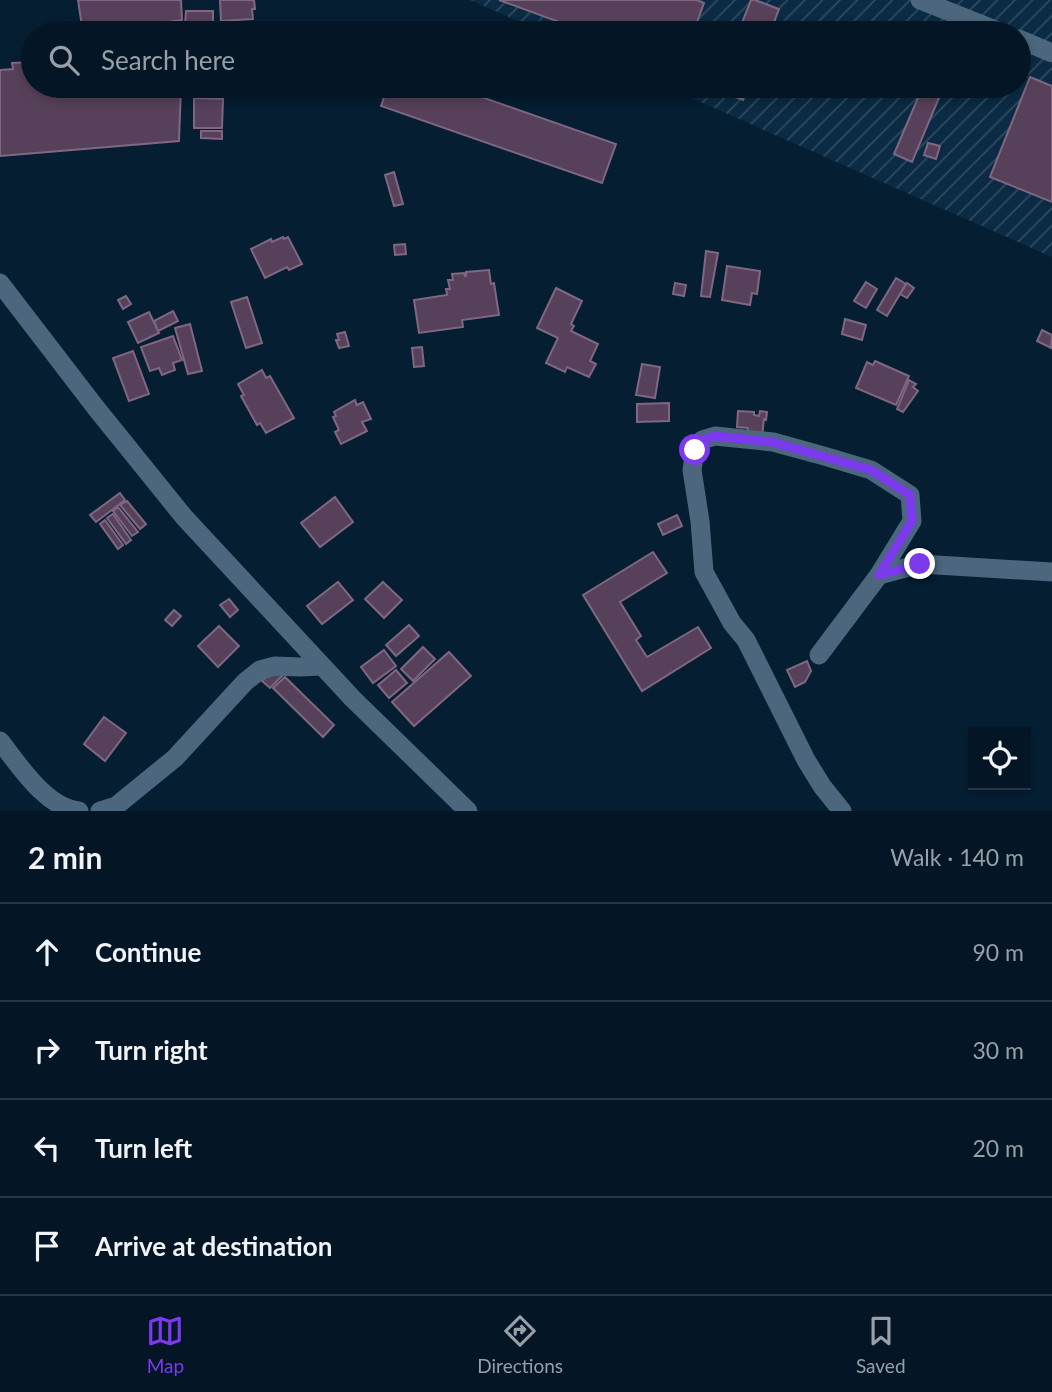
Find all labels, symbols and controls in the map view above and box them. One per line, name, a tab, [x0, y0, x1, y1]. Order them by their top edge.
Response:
search box	[21, 21, 1031, 98]
icon: search	[45, 41, 83, 79]
text: Search here	[101, 44, 235, 76]
route start	[679, 434, 710, 465]
route end	[904, 548, 935, 579]
map controls	[968, 727, 1031, 790]
button: locate	[968, 727, 1031, 790]
text: 2 min	[28, 839, 102, 875]
text: Walk · 140 m	[890, 843, 1024, 871]
icon: ahead	[28, 933, 66, 971]
text: Continue	[95, 936, 201, 968]
text: 90 m	[973, 938, 1024, 966]
icon: right	[28, 1031, 66, 1069]
text: Turn right	[95, 1034, 208, 1066]
text: 30 m	[973, 1036, 1024, 1064]
icon: left	[28, 1129, 66, 1167]
text: Turn left	[95, 1132, 192, 1164]
text: 20 m	[973, 1134, 1024, 1162]
icon: arrive	[28, 1227, 66, 1265]
text: Arrive at destination	[95, 1230, 332, 1262]
tab: Map	[146, 1312, 184, 1377]
tab: Directions	[477, 1312, 563, 1377]
tab: Saved	[856, 1312, 906, 1377]

